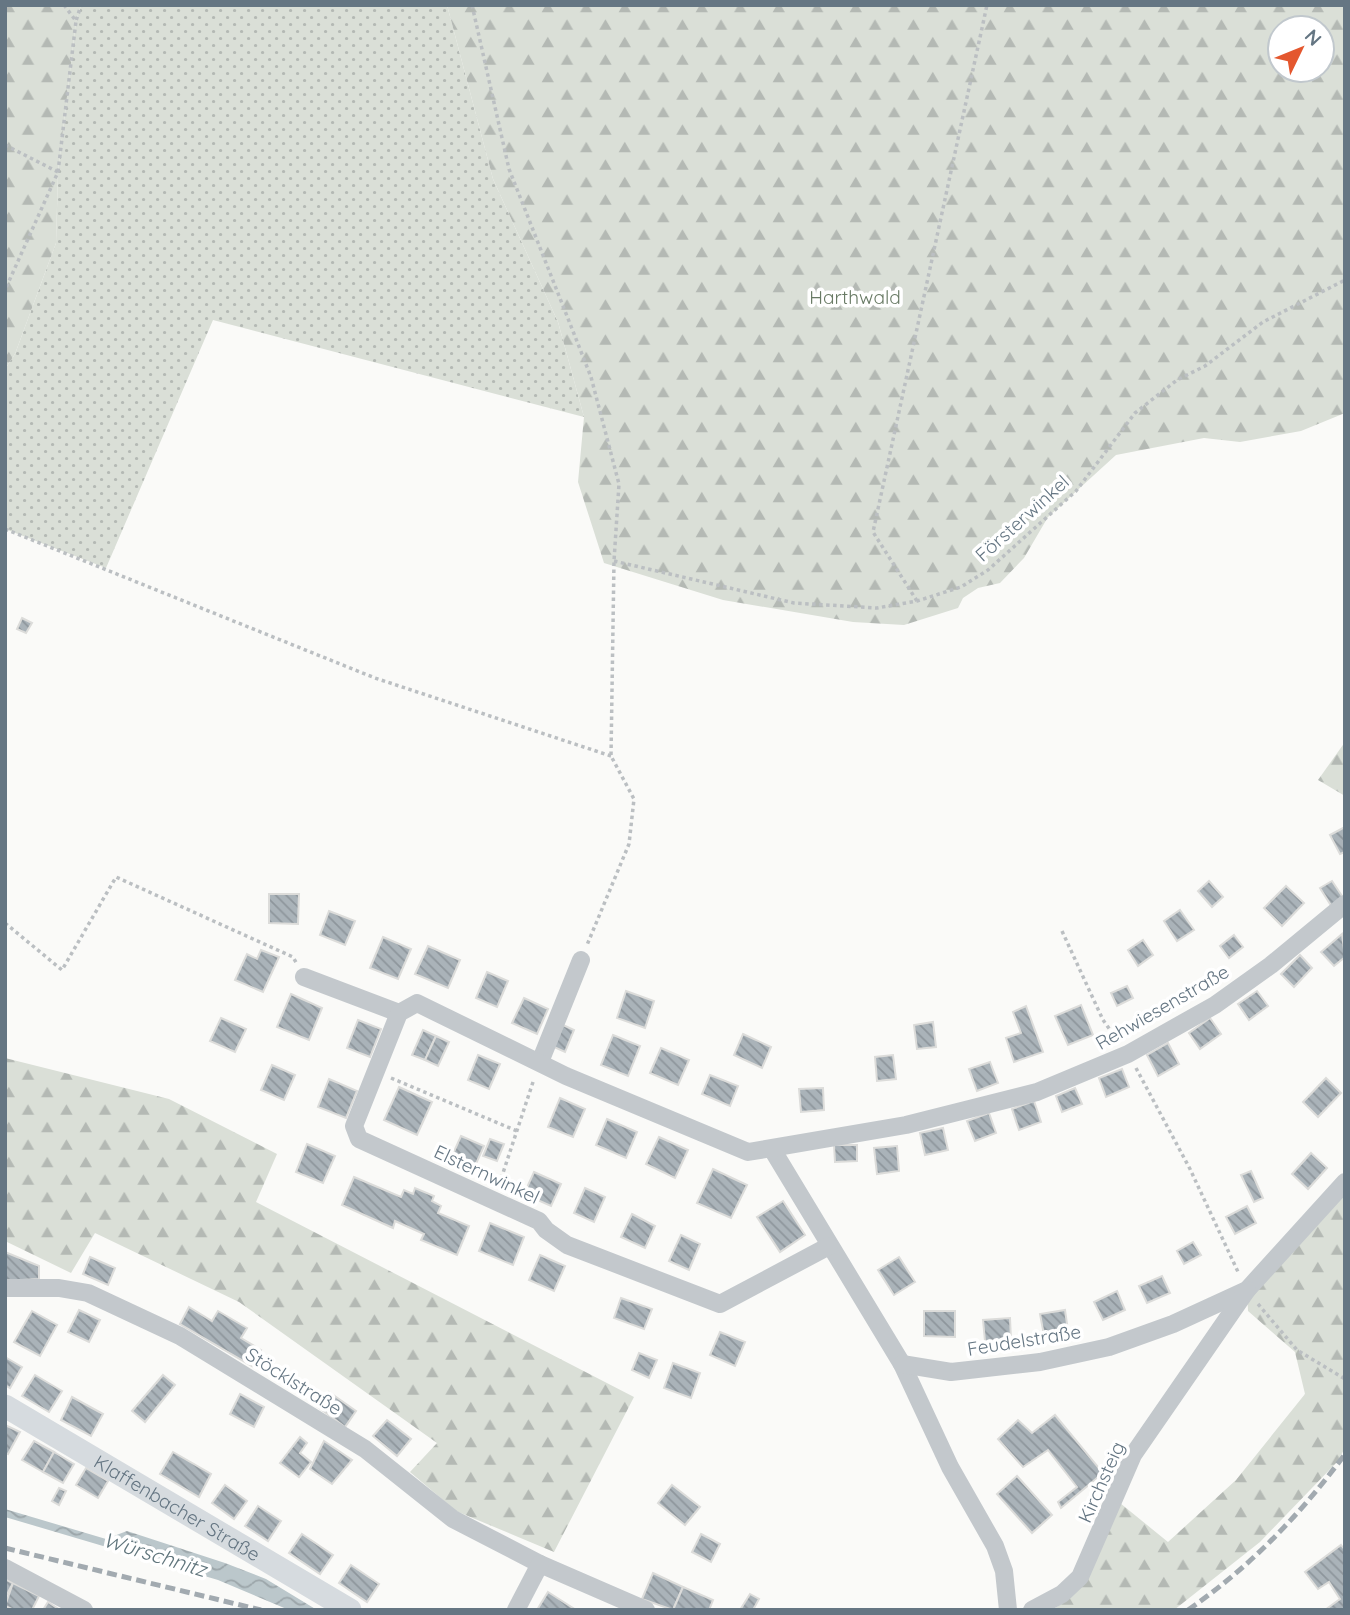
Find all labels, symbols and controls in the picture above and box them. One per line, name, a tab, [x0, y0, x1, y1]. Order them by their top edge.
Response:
north arrow	[1266, 14, 1336, 84]
text: N	[1300, 24, 1327, 51]
park label: Harthwald	[809, 285, 901, 309]
street label: Försterwinkel	[970, 470, 1074, 566]
street label: Rehwiesenstraße	[1091, 959, 1233, 1055]
street label: Elsternwinkel	[430, 1139, 544, 1209]
street label: Feudelstraße	[965, 1319, 1083, 1361]
street label: Stöcklstraße	[241, 1342, 347, 1420]
street label: Kirchsteig	[1072, 1438, 1130, 1526]
street label: Klaffenbacher Straße	[90, 1449, 265, 1566]
water label: Würschnitz	[100, 1526, 212, 1583]

